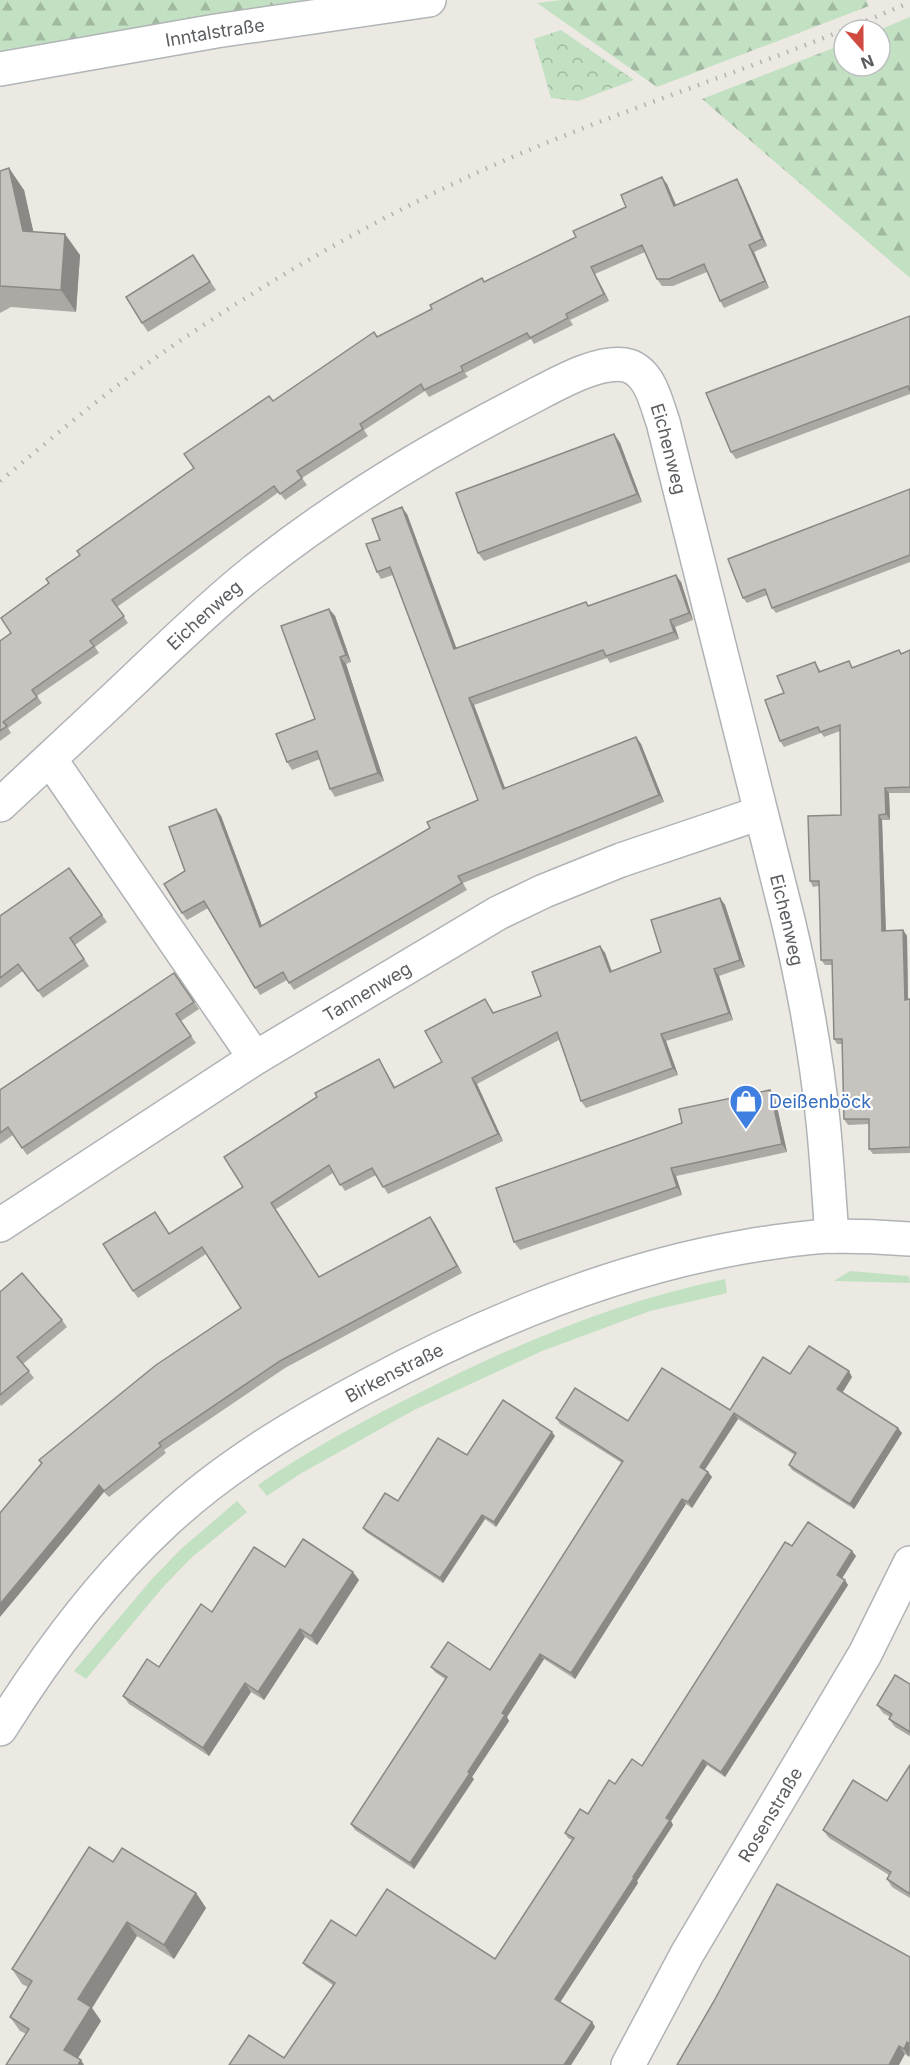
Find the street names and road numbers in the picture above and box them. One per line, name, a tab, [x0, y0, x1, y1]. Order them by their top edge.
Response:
street label: Inntalstraße	[163, 14, 266, 50]
street label: Eichenweg	[647, 401, 691, 496]
street label: Eichenweg	[162, 576, 246, 654]
street label: Eichenweg	[766, 872, 809, 968]
street label: Tannenweg	[319, 957, 415, 1026]
street label: Birkenstraße	[341, 1338, 447, 1406]
street label: Rosenstraße	[734, 1763, 806, 1866]

